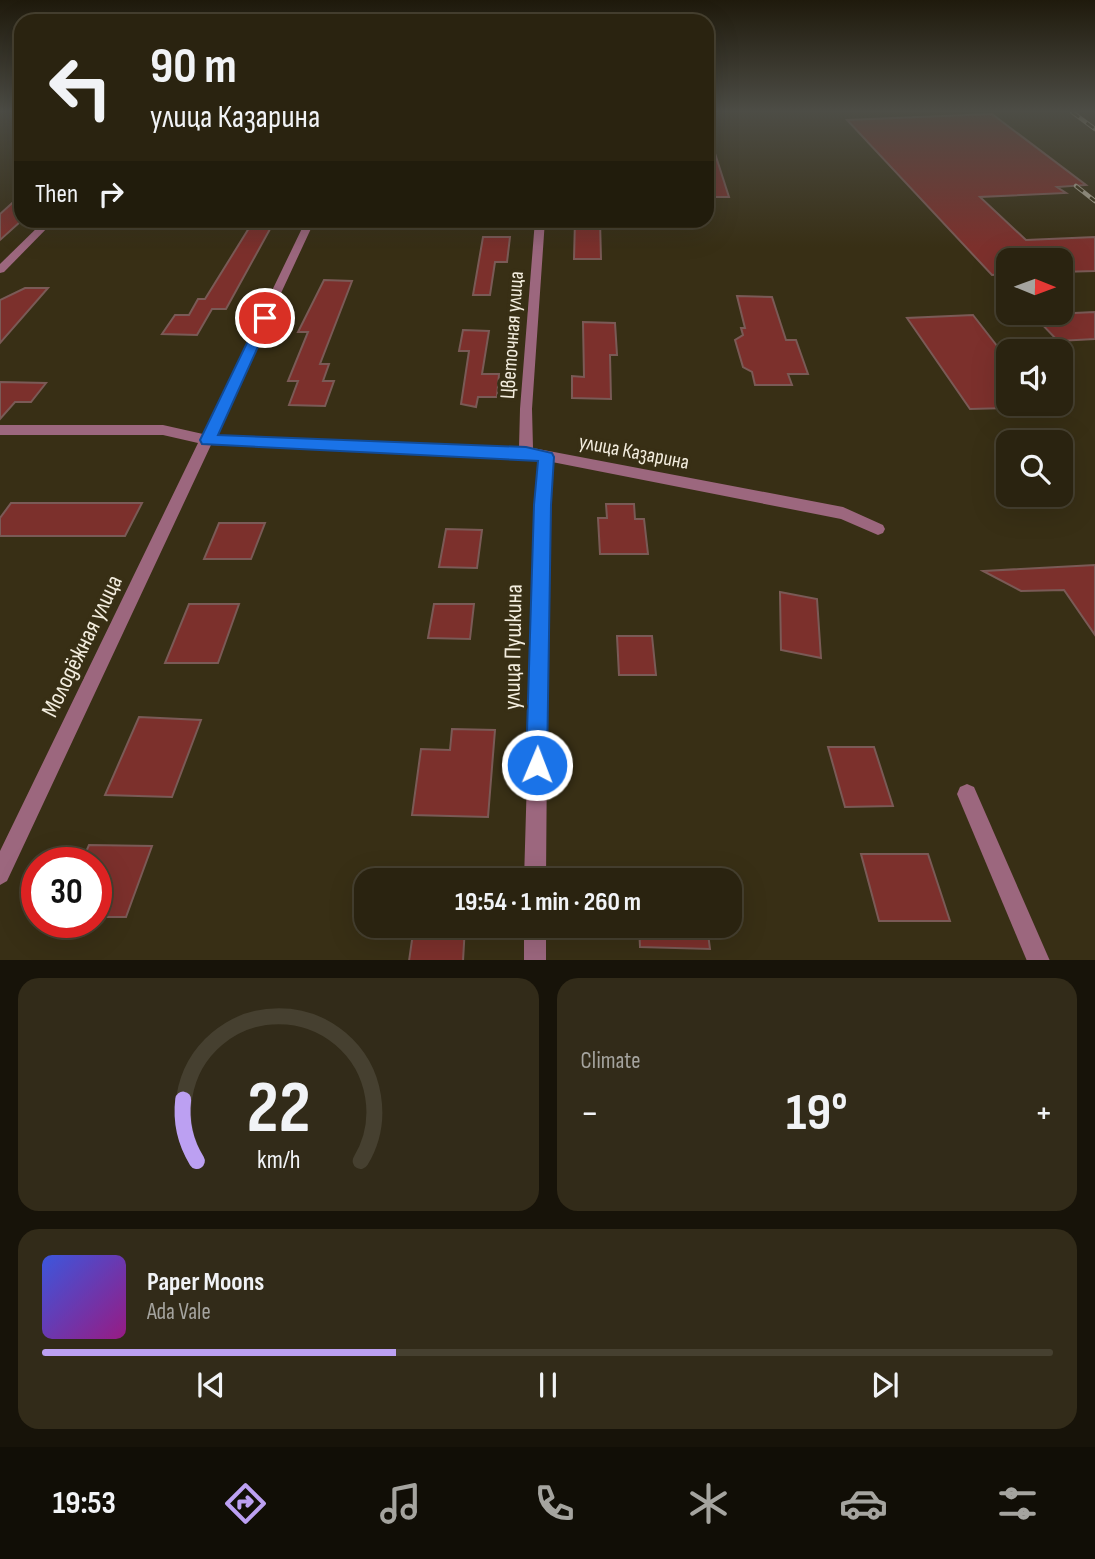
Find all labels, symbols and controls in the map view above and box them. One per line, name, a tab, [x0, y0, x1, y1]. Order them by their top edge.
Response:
text: 90 m	[150, 38, 237, 97]
icon: left	[35, 42, 126, 133]
text: улица Казарина	[150, 98, 320, 137]
icon: right	[92, 175, 130, 213]
text: Then	[35, 179, 78, 210]
north arrow	[996, 248, 1073, 326]
map controls	[996, 248, 1073, 507]
street label: Цветочная улица	[495, 270, 529, 400]
pin	[235, 288, 295, 348]
icon: arrive	[246, 299, 284, 337]
button: sound	[996, 339, 1073, 416]
street label: улица Казарина	[577, 429, 691, 475]
button: search	[996, 430, 1073, 507]
street label: Молодёжная улица	[35, 570, 129, 722]
street label: улица Пушкина	[497, 584, 529, 710]
position arrow	[500, 728, 574, 802]
speed limit sign: 30	[21, 847, 112, 938]
text: 19:54 · 1 min · 260 m	[455, 887, 641, 918]
text: Climate	[581, 1047, 640, 1075]
text: 22	[246, 1065, 310, 1153]
text: 19°	[786, 1082, 847, 1145]
text: −	[581, 1091, 599, 1136]
text: +	[1034, 1091, 1053, 1136]
text: km/h	[257, 1144, 300, 1175]
text: Paper Moons	[147, 1267, 264, 1298]
text: Ada Vale	[147, 1298, 211, 1326]
icon: previous	[192, 1366, 230, 1404]
icon: pause	[529, 1366, 567, 1404]
icon: next	[866, 1366, 904, 1404]
icon: directions	[221, 1479, 270, 1528]
icon: music	[376, 1479, 425, 1528]
icon: phone	[530, 1479, 579, 1528]
icon: climate	[684, 1479, 733, 1528]
icon: car	[839, 1479, 888, 1528]
icon: filters	[993, 1479, 1042, 1528]
text: 19:53	[53, 1484, 116, 1523]

